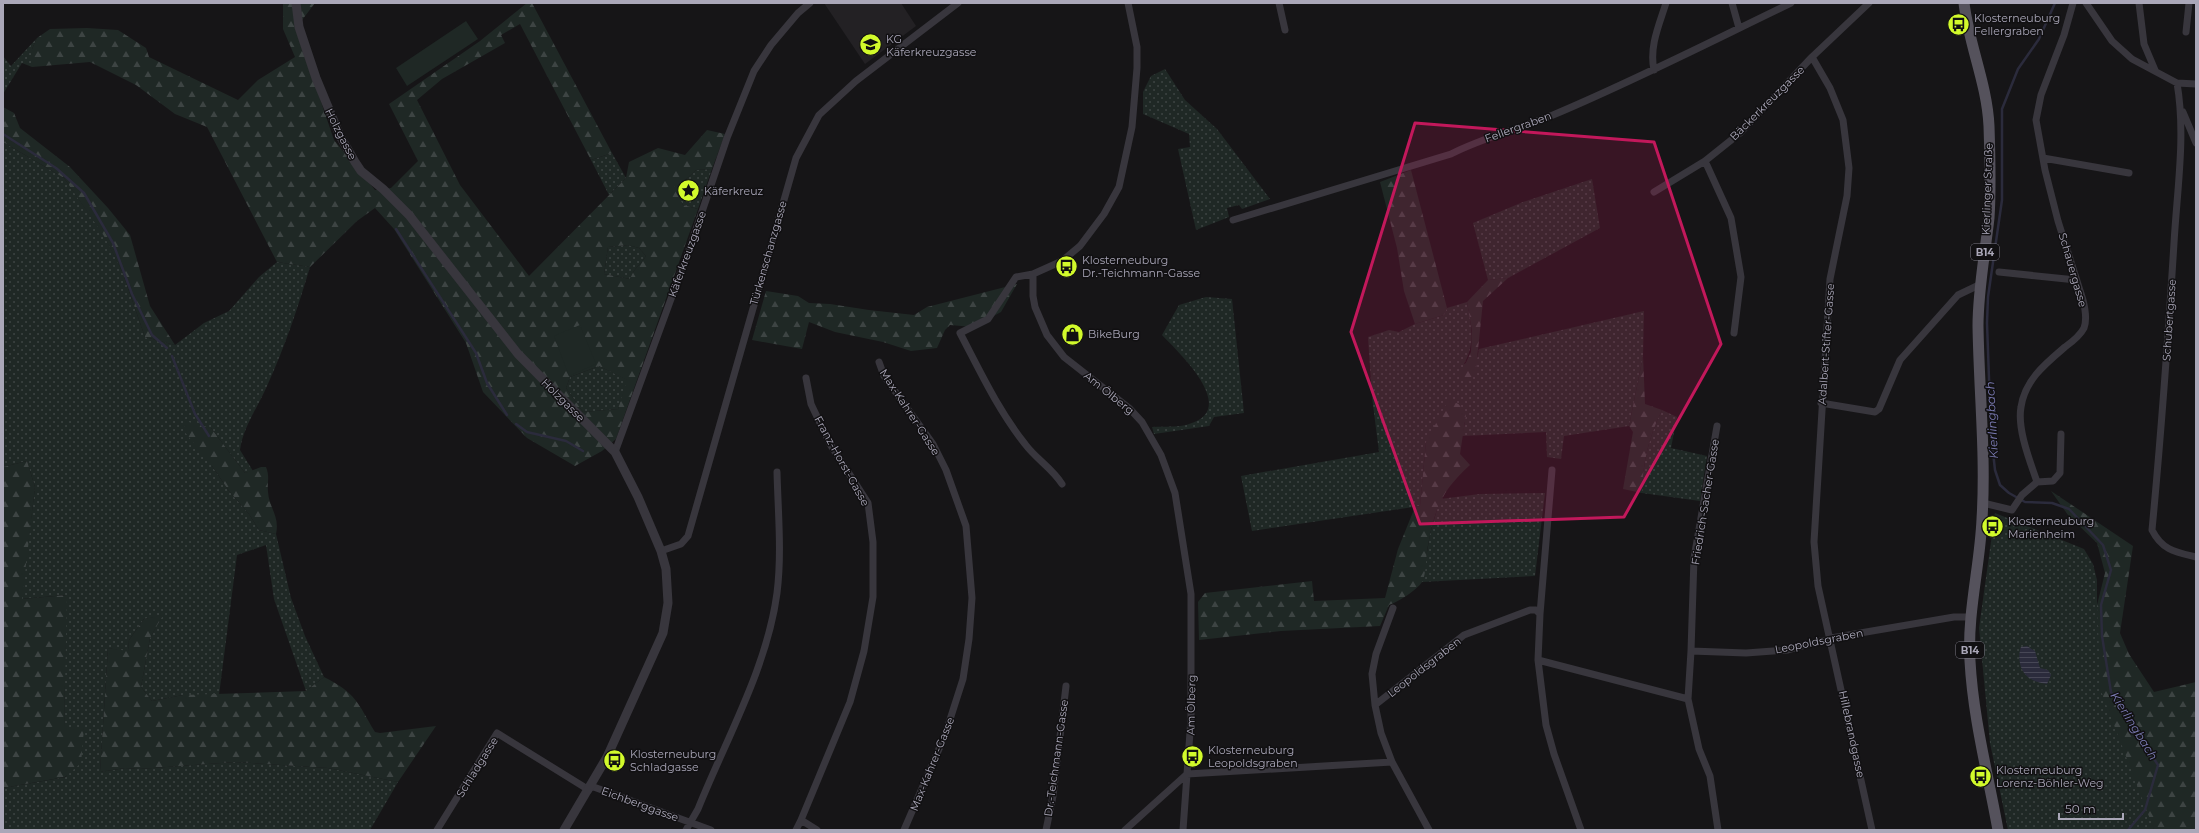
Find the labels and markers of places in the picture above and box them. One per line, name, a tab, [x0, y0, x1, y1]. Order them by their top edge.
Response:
bus stop icon: Klosterneuburg Fellergraben	[1945, 11, 1971, 37]
place label: Klosterneuburg Fellergraben	[1974, 11, 2060, 38]
school or university icon: KG Käferkreuzgasse	[858, 32, 884, 58]
place label: KG Käferkreuzgasse	[886, 32, 977, 59]
place icon: Käferkreuz	[675, 178, 701, 204]
place label: Käferkreuz	[704, 184, 764, 198]
bus stop icon: Klosterneuburg Dr.-Teichmann-Gasse	[1053, 253, 1079, 279]
place label: Klosterneuburg Dr.-Teichmann-Gasse	[1082, 253, 1200, 280]
shop icon: BikeBurg	[1060, 321, 1086, 347]
place label: BikeBurg	[1088, 327, 1140, 341]
bus stop icon: Klosterneuburg Marienheim	[1979, 514, 2005, 540]
place label: Klosterneuburg Marienheim	[2008, 514, 2094, 541]
bus stop icon: Klosterneuburg Leopoldsgraben	[1180, 743, 1206, 769]
place label: Klosterneuburg Leopoldsgraben	[1208, 743, 1298, 770]
bus stop icon: Klosterneuburg Schladgasse	[601, 747, 627, 773]
place label: Klosterneuburg Schladgasse	[630, 747, 716, 774]
bus stop icon: Klosterneuburg Lorenz-Böhler-Weg	[1968, 763, 1994, 789]
place label: Klosterneuburg Lorenz-Böhler-Weg	[1996, 763, 2104, 790]

